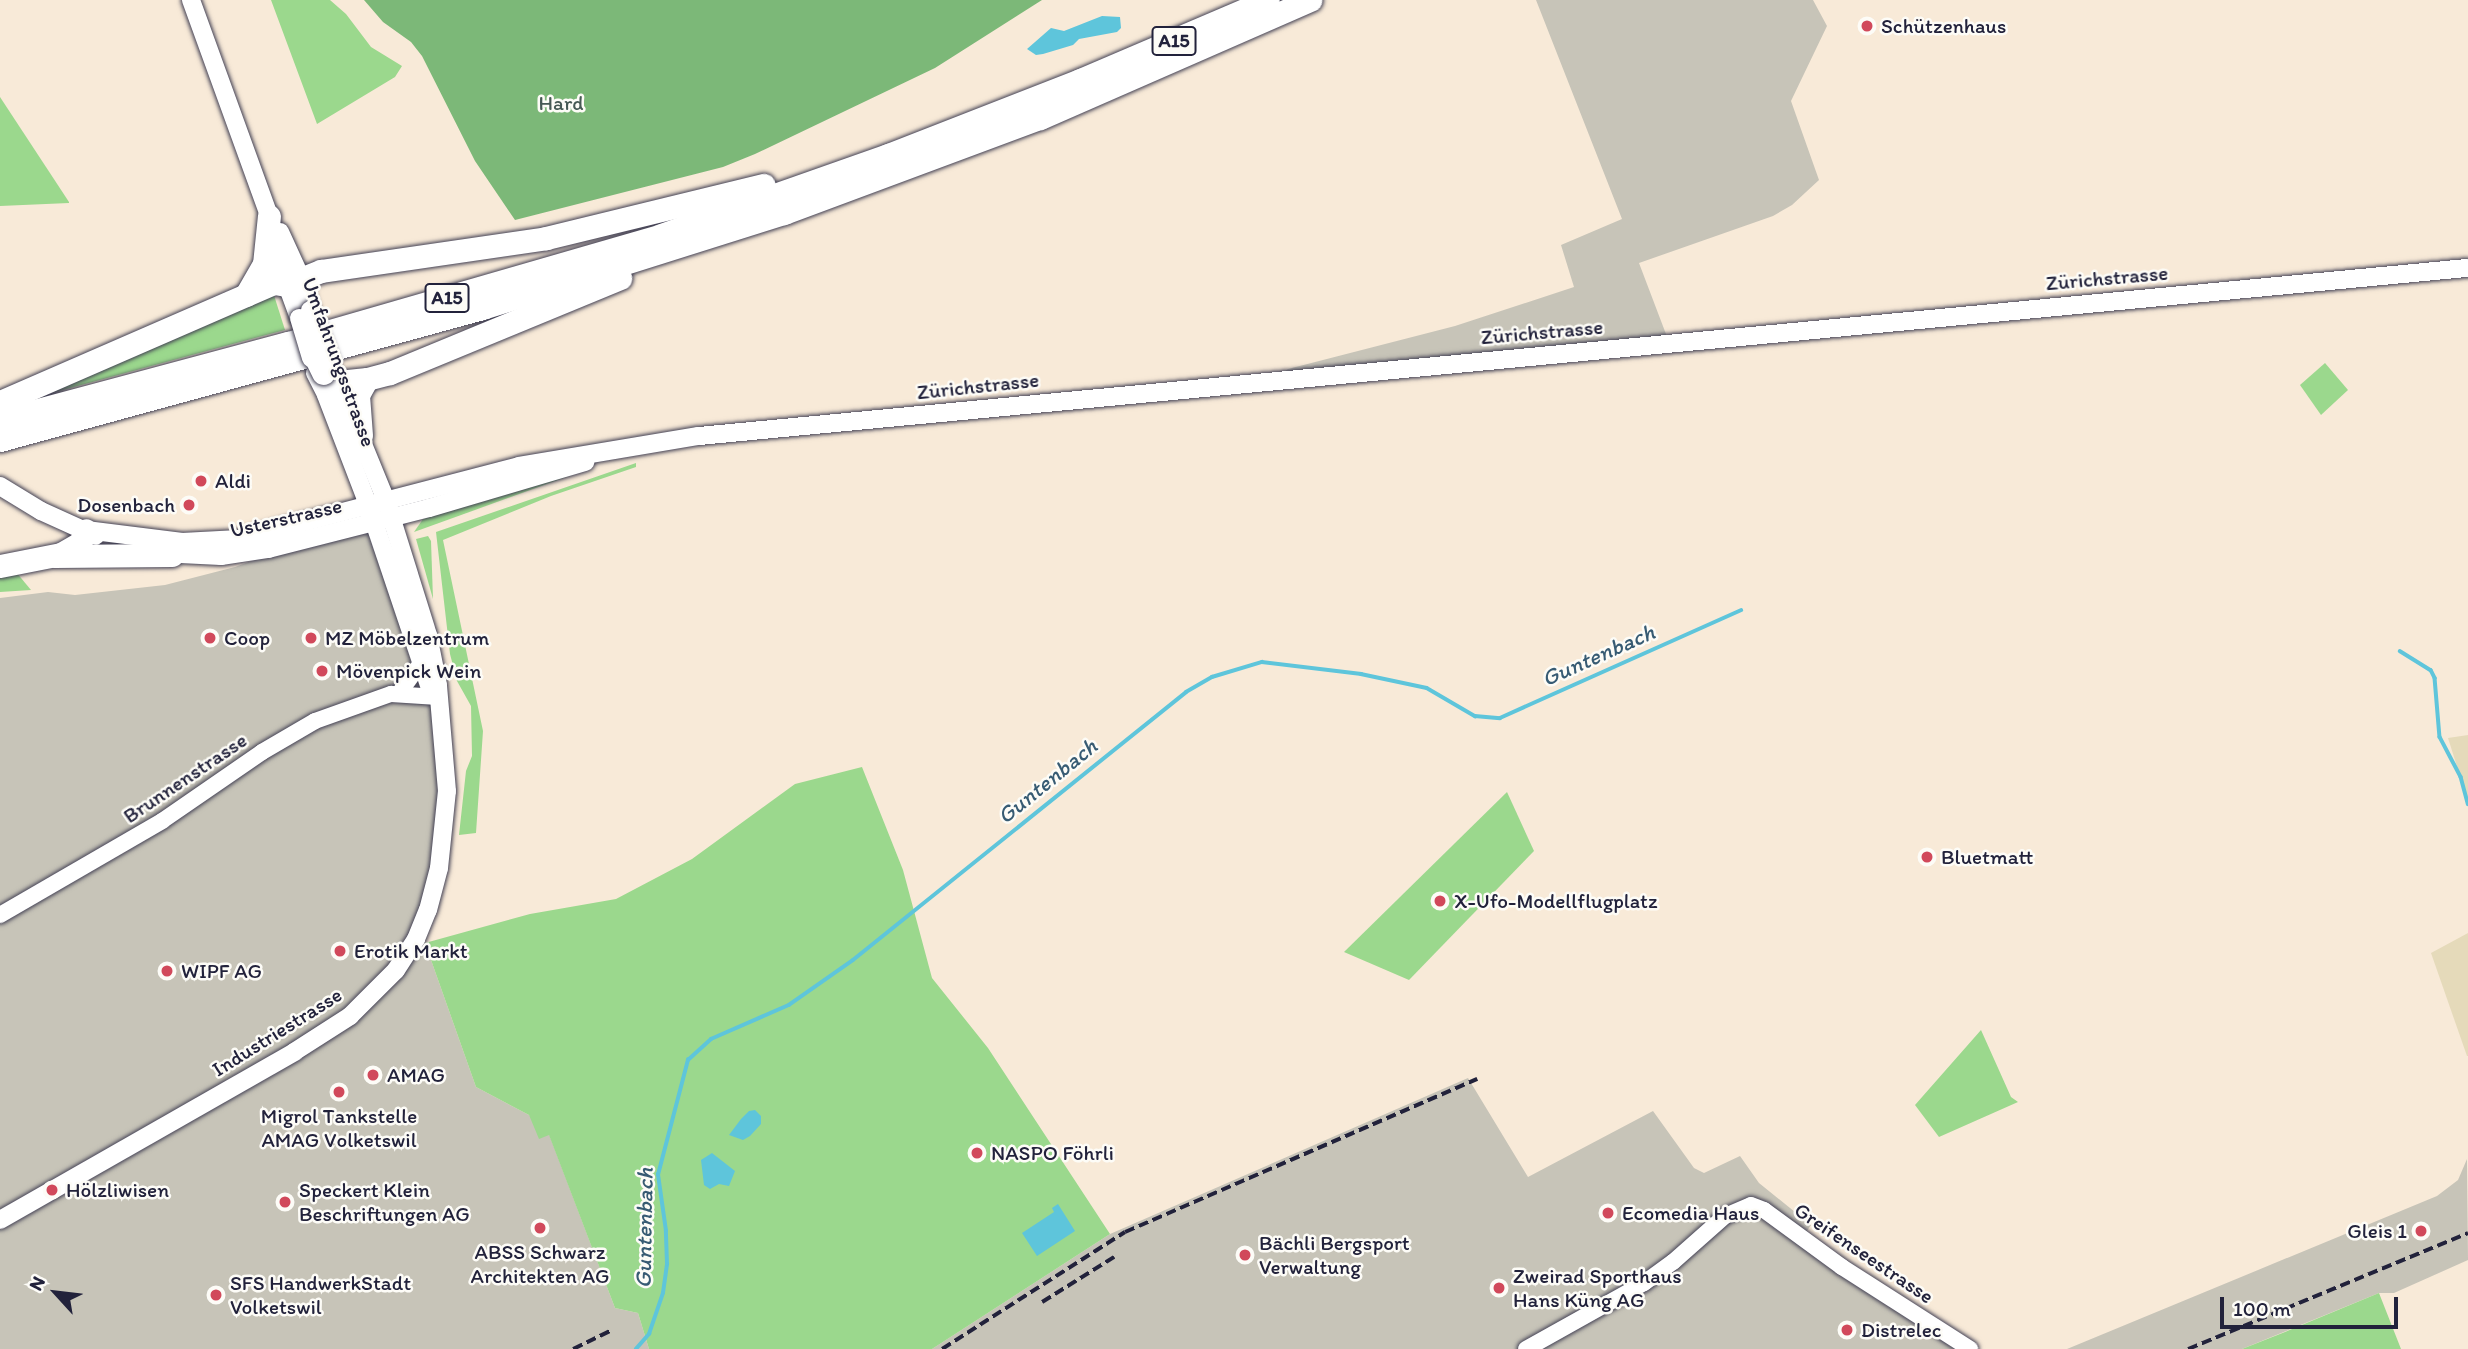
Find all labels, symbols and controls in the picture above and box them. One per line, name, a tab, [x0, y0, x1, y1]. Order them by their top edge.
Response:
place label: Schützenhaus	[1881, 13, 2006, 39]
marker: Schützenhaus	[1859, 18, 1875, 34]
road number: A15	[1151, 25, 1197, 56]
park label: Hard	[538, 90, 584, 116]
street label: Zürichstrasse	[2045, 260, 2169, 296]
street label: Umfahrungsstrasse	[297, 274, 381, 450]
road number: A15	[424, 282, 470, 314]
street label: Zürichstrasse	[1480, 314, 1604, 350]
street label: Zürichstrasse	[916, 367, 1040, 405]
place label: Aldi	[215, 468, 251, 494]
marker: Aldi	[193, 473, 209, 489]
place label: Dosenbach	[77, 492, 175, 518]
street label: Usterstrasse	[228, 493, 344, 543]
marker: Dosenbach	[181, 497, 197, 513]
water label: Guntenbach	[1537, 618, 1659, 692]
place label: Coop	[224, 625, 270, 651]
place label: MZ Möbelzentrum	[325, 625, 489, 651]
marker: Coop	[202, 630, 218, 646]
marker: MZ Möbelzentrum	[303, 630, 319, 646]
place label: Mövenpick Wein	[336, 658, 480, 684]
marker: Mövenpick Wein	[314, 663, 330, 679]
street label: Brunnenstrasse	[118, 727, 252, 829]
water label: Guntenbach	[991, 732, 1103, 830]
place label: Bluetmatt	[1941, 844, 2033, 870]
marker: Bluetmatt	[1919, 849, 1935, 865]
place label: X-Ufo-Modellflugplatz	[1454, 888, 1658, 914]
marker: X-Ufo-Modellflugplatz	[1432, 893, 1448, 909]
place label: Erotik Markt	[354, 938, 468, 964]
marker: Erotik Markt	[332, 943, 348, 959]
place label: WIPF AG	[181, 958, 262, 984]
marker: WIPF AG	[159, 963, 175, 979]
street label: Industriestrasse	[207, 982, 347, 1082]
place label: AMAG	[387, 1062, 445, 1088]
marker: AMAG	[365, 1067, 381, 1083]
marker: Migrol Tankstelle AMAG Volketswil	[331, 1084, 347, 1100]
place label: Migrol Tankstelle AMAG Volketswil	[262, 1103, 416, 1153]
place label: NASPO Föhrli	[991, 1140, 1114, 1166]
marker: NASPO Föhrli	[969, 1145, 985, 1161]
water label: Guntenbach	[629, 1167, 659, 1289]
place label: Hölzliwisen	[66, 1177, 169, 1203]
place label: Speckert Klein Beschriftungen AG	[299, 1177, 470, 1227]
marker: Hölzliwisen	[44, 1182, 60, 1198]
marker: Speckert Klein Beschriftungen AG	[277, 1194, 293, 1210]
street label: Greifenseestrasse	[1789, 1197, 1939, 1309]
place label: Ecomedia Haus	[1622, 1200, 1760, 1226]
marker: Ecomedia Haus	[1600, 1205, 1616, 1221]
place label: Gleis 1	[2347, 1218, 2407, 1244]
marker: ABSS Schwarz Architekten AG	[532, 1220, 548, 1236]
marker: Gleis 1	[2413, 1223, 2429, 1239]
place label: Bächli Bergsport Verwaltung	[1259, 1230, 1410, 1280]
place label: ABSS Schwarz Architekten AG	[471, 1239, 609, 1289]
marker: Bächli Bergsport Verwaltung	[1237, 1247, 1253, 1263]
north arrow	[21, 1258, 91, 1328]
place label: Zweirad Sporthaus Hans Küng AG	[1513, 1263, 1682, 1313]
place label: SFS HandwerkStadt Volketswil	[230, 1270, 411, 1320]
text: N	[24, 1272, 50, 1294]
marker: Zweirad Sporthaus Hans Küng AG	[1491, 1280, 1507, 1296]
scale bar	[2223, 1282, 2402, 1326]
marker: SFS HandwerkStadt Volketswil	[208, 1287, 224, 1303]
text: 100 m	[2233, 1296, 2291, 1321]
place label: Distrelec	[1861, 1317, 1941, 1343]
marker: Distrelec	[1839, 1322, 1855, 1338]

